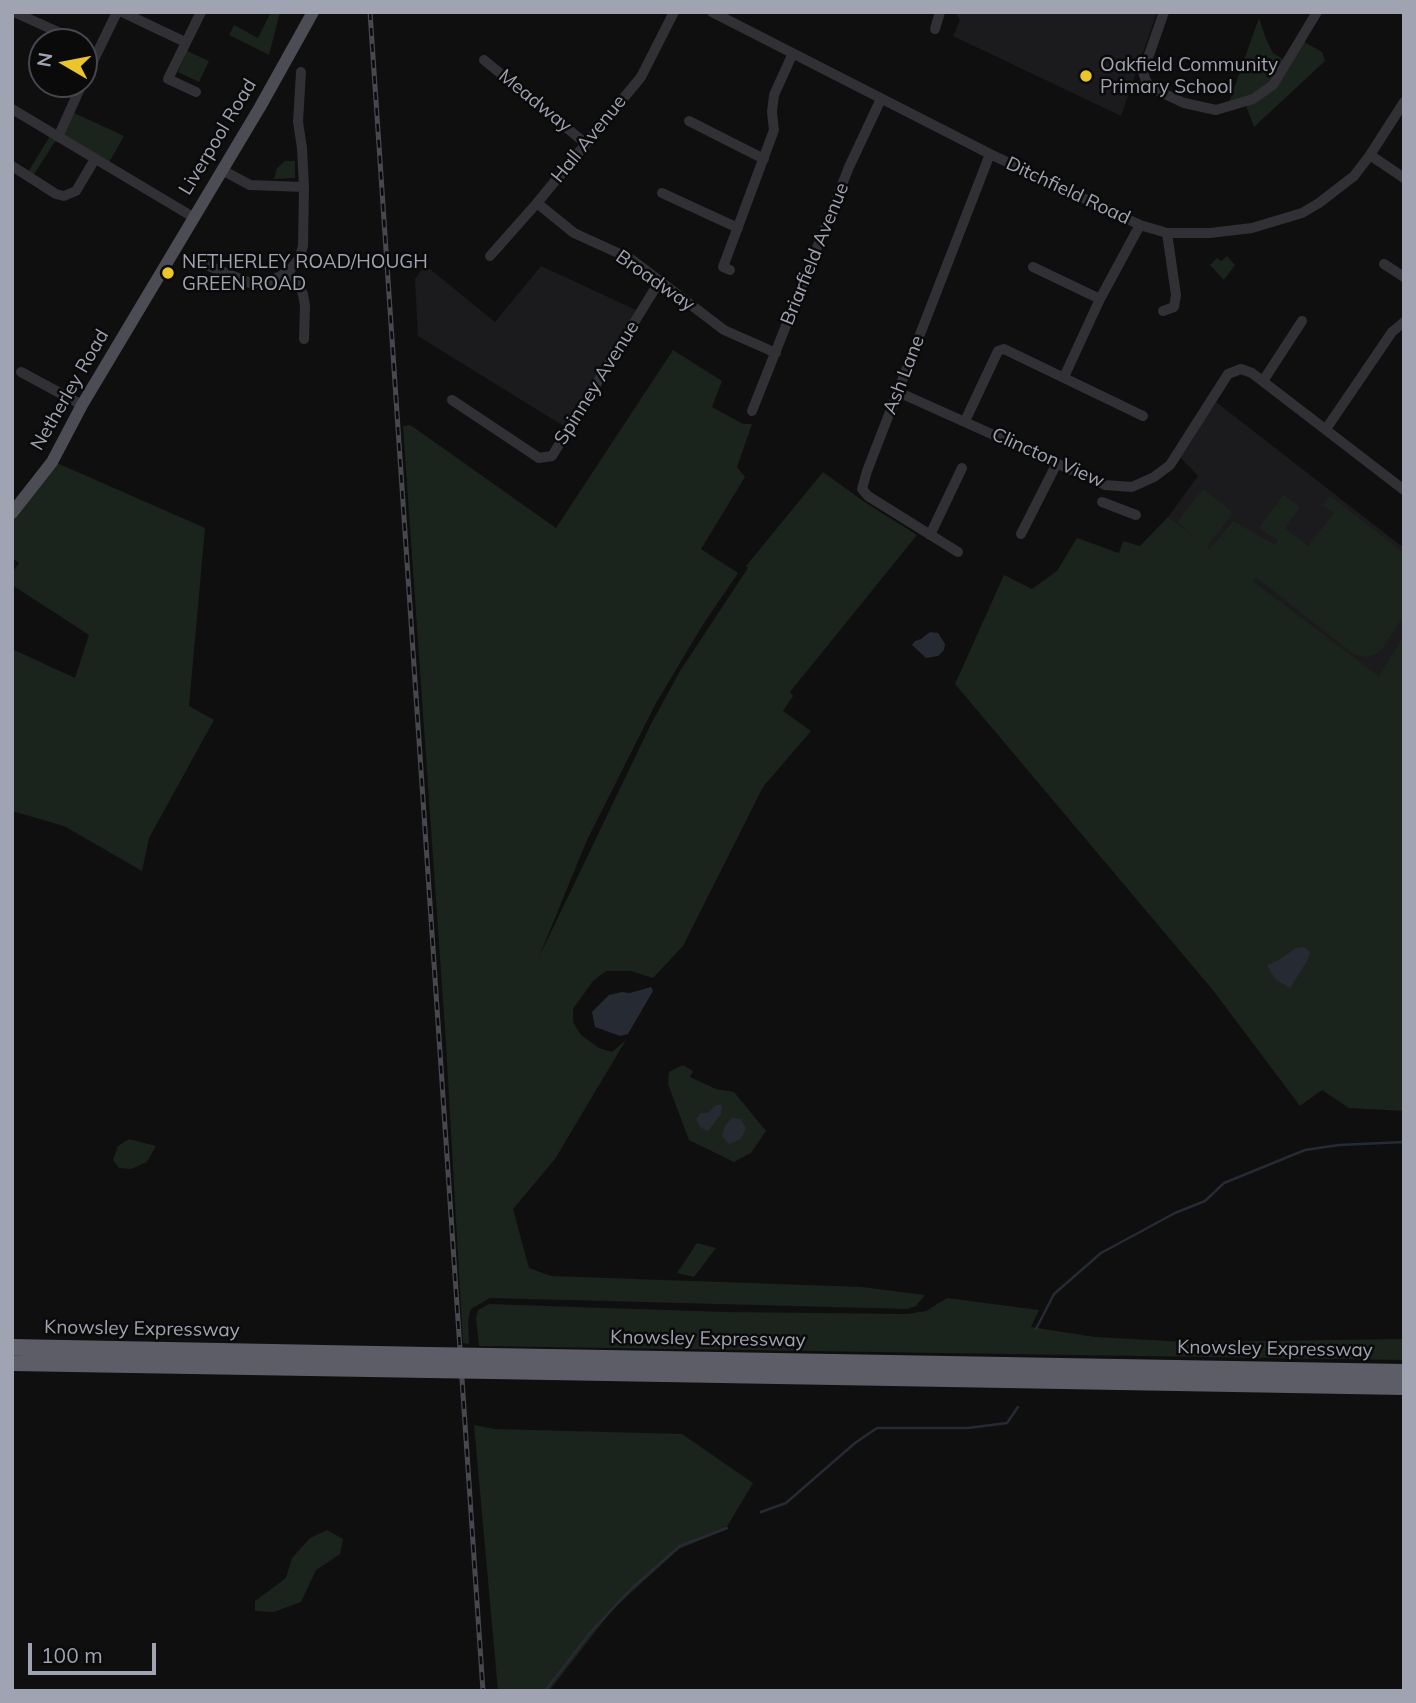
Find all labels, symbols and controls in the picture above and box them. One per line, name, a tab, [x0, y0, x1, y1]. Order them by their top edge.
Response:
north arrow	[28, 28, 98, 98]
text: N	[31, 51, 57, 69]
place label: Oakfield Community Primary School	[1100, 54, 1278, 98]
street label: Meadway	[494, 65, 576, 137]
marker: Oakfield Community Primary School	[1078, 68, 1094, 84]
street label: Liverpool Road	[174, 75, 262, 199]
street label: Hall Avenue	[547, 91, 631, 187]
street label: Ditchfield Road	[1002, 152, 1134, 230]
street label: Briarfield Avenue	[776, 180, 854, 328]
street label: Broadway	[611, 246, 699, 316]
place label: NETHERLEY ROAD/HOUGH GREEN ROAD	[182, 251, 428, 295]
marker: NETHERLEY ROAD/HOUGH GREEN ROAD	[160, 265, 176, 281]
street label: Spinney Avenue	[550, 317, 644, 449]
street label: Netherley Road	[26, 325, 114, 455]
street label: Ash Lane	[879, 332, 929, 418]
street label: Clincton View	[988, 423, 1108, 493]
street label: Knowsley Expressway	[44, 1316, 240, 1342]
street label: Knowsley Expressway	[610, 1326, 806, 1352]
street label: Knowsley Expressway	[1177, 1336, 1373, 1362]
scale bar	[32, 1630, 159, 1674]
text: 100 m	[41, 1642, 103, 1668]

